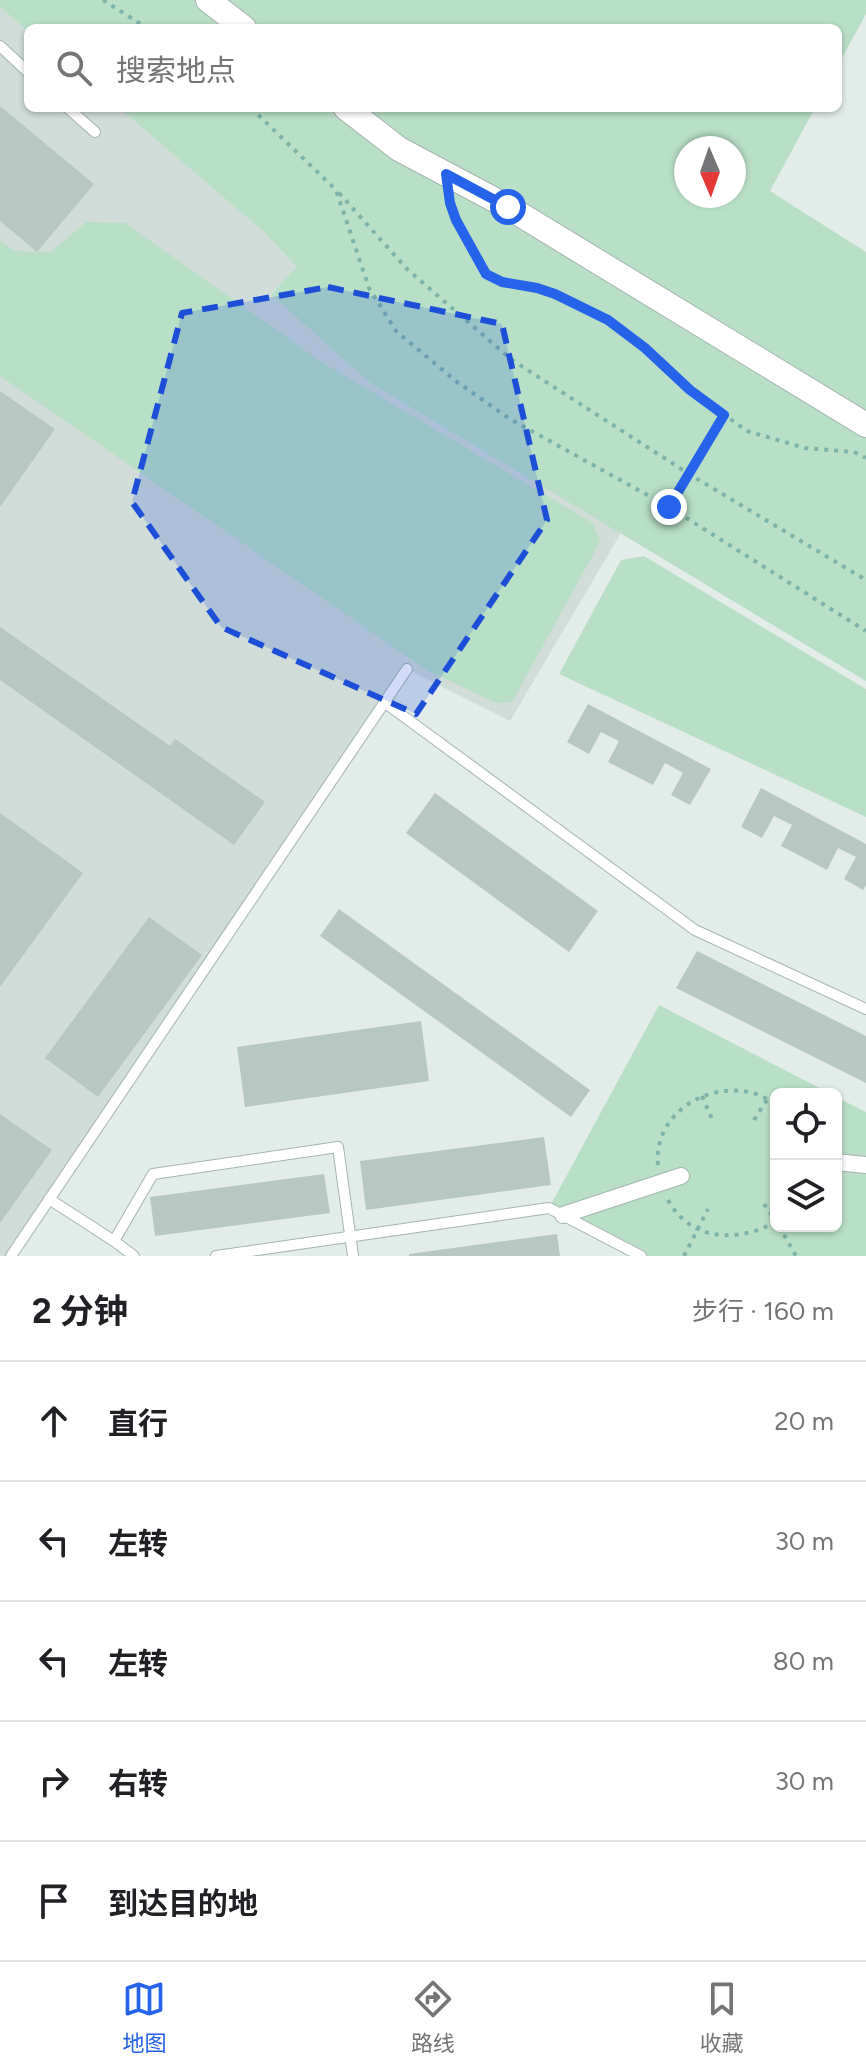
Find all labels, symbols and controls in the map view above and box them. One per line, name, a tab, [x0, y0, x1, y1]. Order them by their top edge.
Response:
search box	[24, 24, 842, 112]
icon: search	[52, 46, 96, 90]
text: 搜索地点	[116, 52, 236, 89]
north arrow	[674, 136, 746, 208]
route start	[490, 189, 526, 225]
route end	[651, 489, 687, 525]
map controls	[770, 1088, 842, 1232]
button: locate	[770, 1088, 842, 1160]
button: layers	[770, 1160, 842, 1232]
text: 2 分钟	[32, 1291, 128, 1332]
text: 步行 · 160 m	[692, 1295, 834, 1327]
icon: ahead	[32, 1399, 76, 1443]
text: 直行	[108, 1405, 168, 1442]
text: 20 m	[774, 1405, 834, 1437]
icon: left	[32, 1519, 76, 1563]
text: 左转	[108, 1525, 168, 1562]
text: 30 m	[775, 1525, 834, 1557]
icon: left	[32, 1639, 76, 1683]
text: 左转	[108, 1645, 168, 1682]
text: 80 m	[773, 1645, 834, 1677]
icon: right	[32, 1759, 76, 1803]
text: 右转	[108, 1765, 168, 1802]
text: 30 m	[775, 1765, 834, 1797]
icon: arrive	[32, 1879, 76, 1923]
text: 到达目的地	[108, 1885, 258, 1922]
tab: 地图	[122, 1977, 166, 2057]
tab: 路线	[411, 1977, 455, 2057]
tab: 收藏	[700, 1977, 744, 2057]

